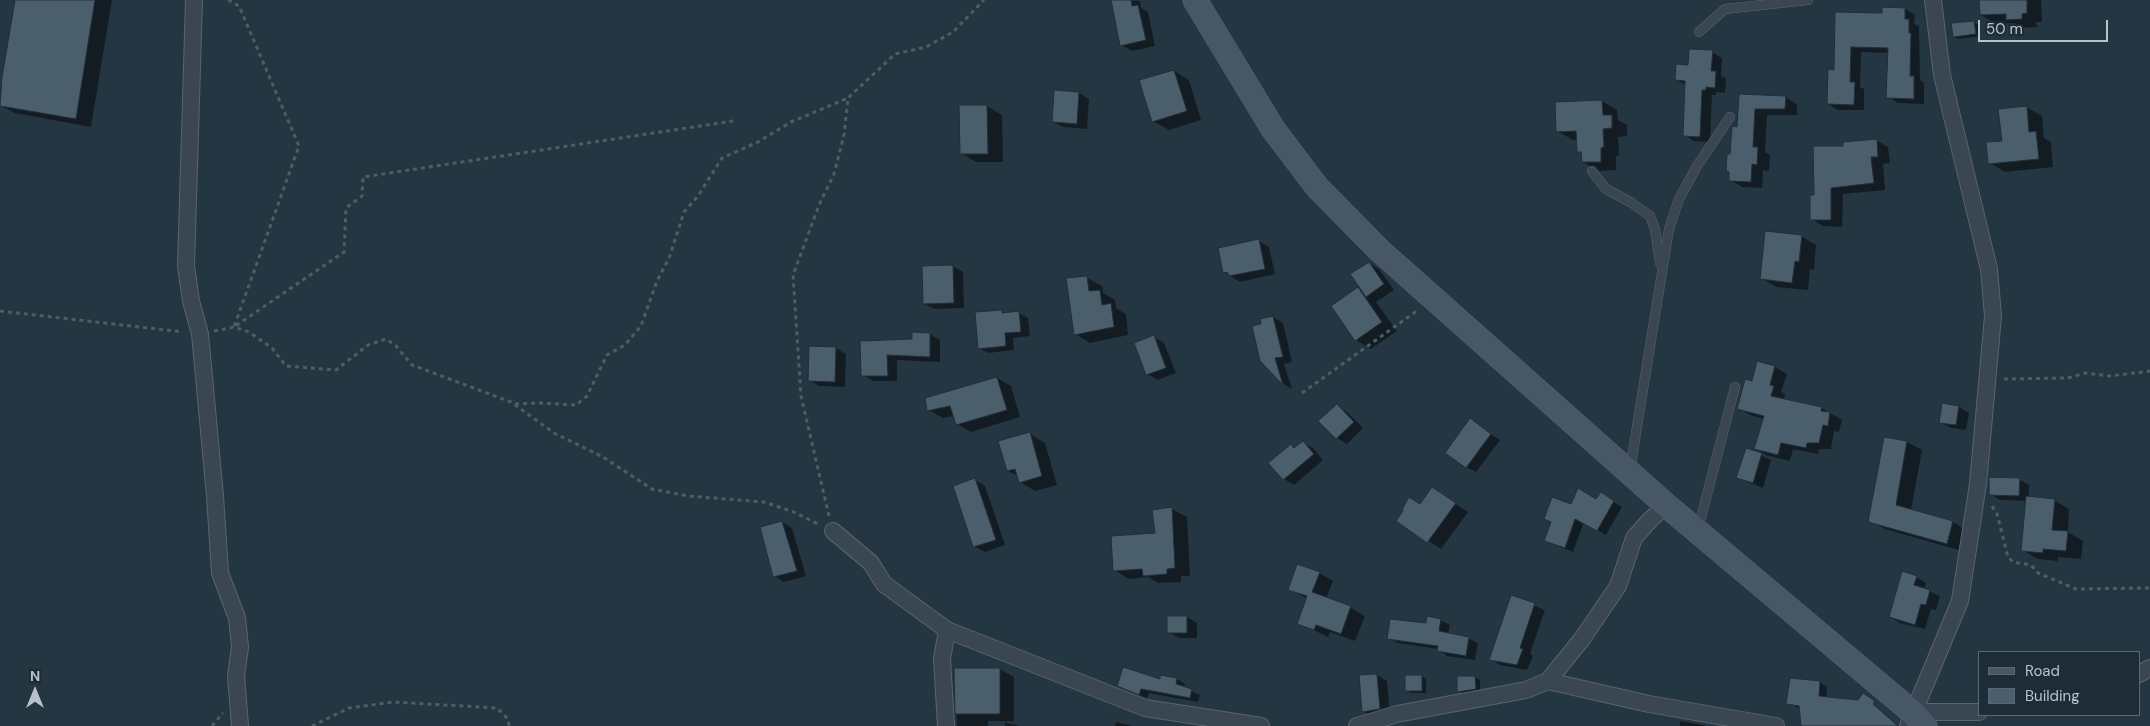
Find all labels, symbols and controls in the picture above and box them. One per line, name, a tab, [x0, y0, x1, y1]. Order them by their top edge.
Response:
scale bar	[1980, 10, 2110, 42]
text: 50 m	[1986, 19, 2023, 39]
legend	[1978, 651, 2140, 716]
text: Road	[2025, 661, 2060, 681]
north arrow	[10, 666, 60, 716]
text: N	[30, 667, 40, 685]
text: Building	[2025, 686, 2080, 706]

